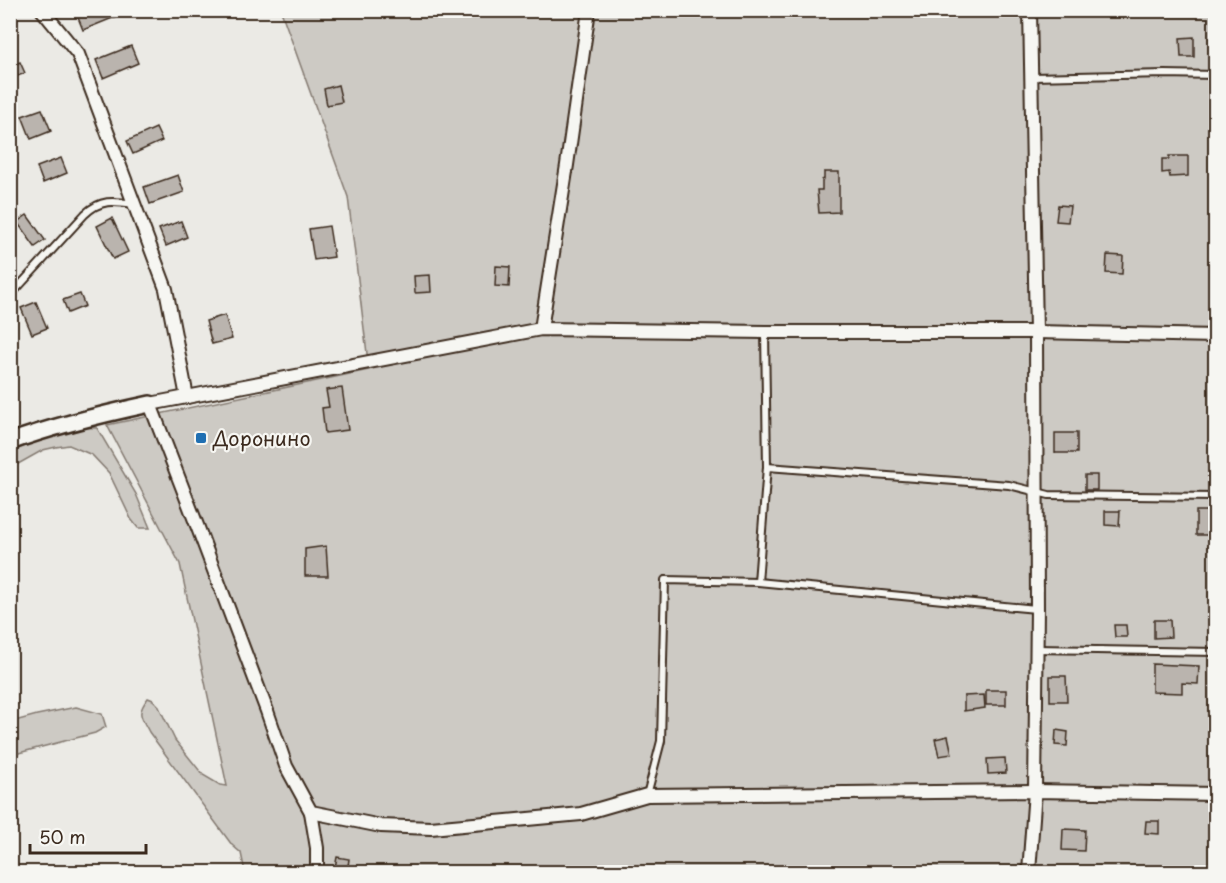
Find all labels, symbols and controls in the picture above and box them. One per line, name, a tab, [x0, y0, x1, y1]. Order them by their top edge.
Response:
place label: Доронино	[212, 423, 310, 453]
marker: Доронино	[194, 431, 208, 445]
scale bar	[30, 817, 146, 855]
text: 50 m	[39, 823, 86, 850]

